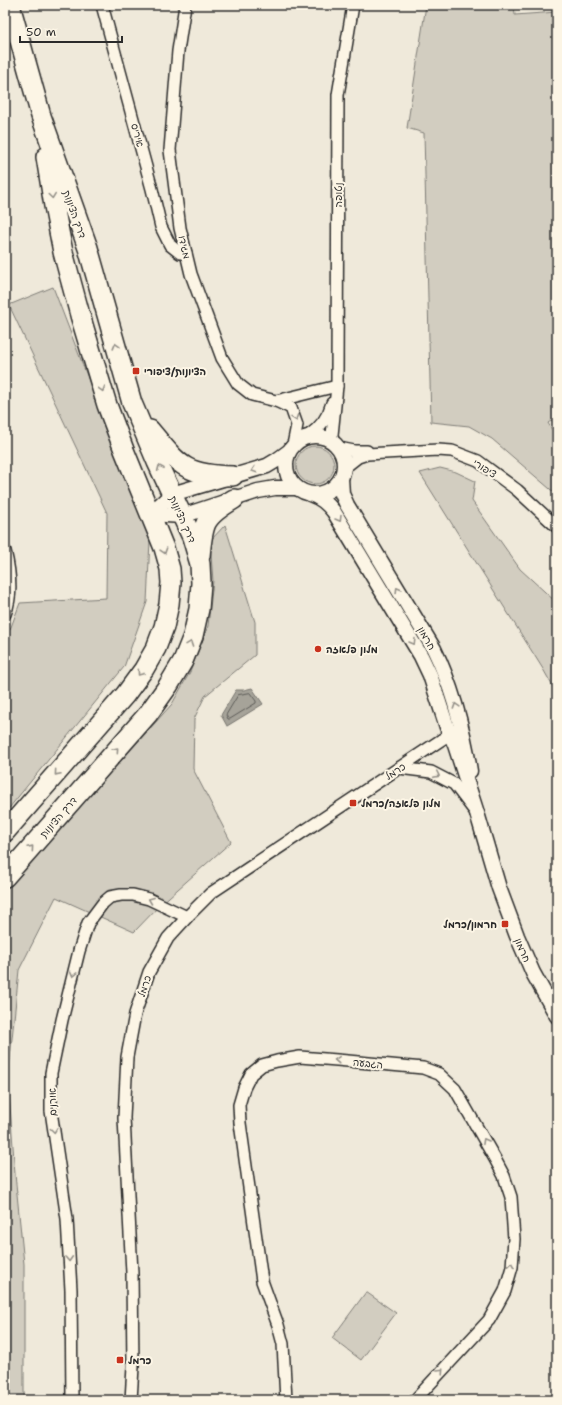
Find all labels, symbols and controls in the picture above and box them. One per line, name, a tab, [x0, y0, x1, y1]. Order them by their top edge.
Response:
scale bar	[20, 18, 122, 44]
text: 50 m	[26, 24, 56, 40]
street label: איריס	[128, 122, 147, 148]
street label: נטופה	[332, 183, 345, 207]
street label: דרך הציונות	[60, 188, 89, 240]
one-way arrow	[47, 193, 56, 199]
street label: מגידו	[176, 234, 193, 260]
one-way arrow	[112, 342, 121, 349]
place label: הציונות/ציפורי	[144, 365, 206, 378]
marker: הציונות/ציפורי	[131, 366, 141, 376]
one-way arrow	[97, 386, 106, 393]
one-way arrow	[290, 415, 298, 422]
street label: ציפורי	[471, 456, 499, 481]
one-way arrow	[157, 464, 165, 472]
one-way arrow	[251, 465, 258, 474]
street label: דרך הציונות	[166, 494, 199, 545]
one-way arrow	[334, 515, 341, 522]
one-way arrow	[160, 547, 168, 554]
one-way arrow	[396, 587, 403, 594]
street label: חרמון	[415, 624, 438, 652]
one-way arrow	[408, 638, 416, 645]
one-way arrow	[185, 640, 193, 647]
place label: מלון פלאזה	[326, 643, 378, 656]
marker: מלון פלאזה	[313, 644, 323, 654]
one-way arrow	[138, 669, 145, 676]
one-way arrow	[452, 703, 460, 710]
one-way arrow	[112, 747, 119, 754]
street label: כרמל	[383, 760, 408, 783]
one-way arrow	[54, 768, 61, 775]
one-way arrow	[433, 770, 440, 778]
street label: דרך הציונות	[37, 794, 80, 841]
place label: מלון פלאזה/כרמל	[361, 797, 440, 810]
marker: מלון פלאזה/כרמל	[348, 798, 358, 808]
one-way arrow	[26, 845, 33, 852]
one-way arrow	[148, 897, 155, 905]
place label: חרמון/כרמל	[443, 918, 497, 931]
marker: חרמון/כרמל	[500, 919, 510, 929]
street label: חרמון	[512, 936, 533, 964]
one-way arrow	[70, 971, 78, 978]
street label: כרמל	[135, 974, 154, 999]
one-way arrow	[334, 1055, 340, 1064]
street label: הגבעה	[352, 1055, 384, 1072]
street label: אורנים	[46, 1088, 59, 1116]
one-way arrow	[49, 1127, 58, 1133]
one-way arrow	[482, 1138, 490, 1145]
one-way arrow	[64, 1256, 73, 1262]
one-way arrow	[506, 1262, 515, 1268]
place label: כרמל	[128, 1354, 152, 1367]
marker: כרמל	[115, 1355, 125, 1365]
one-way arrow	[437, 1369, 444, 1376]

